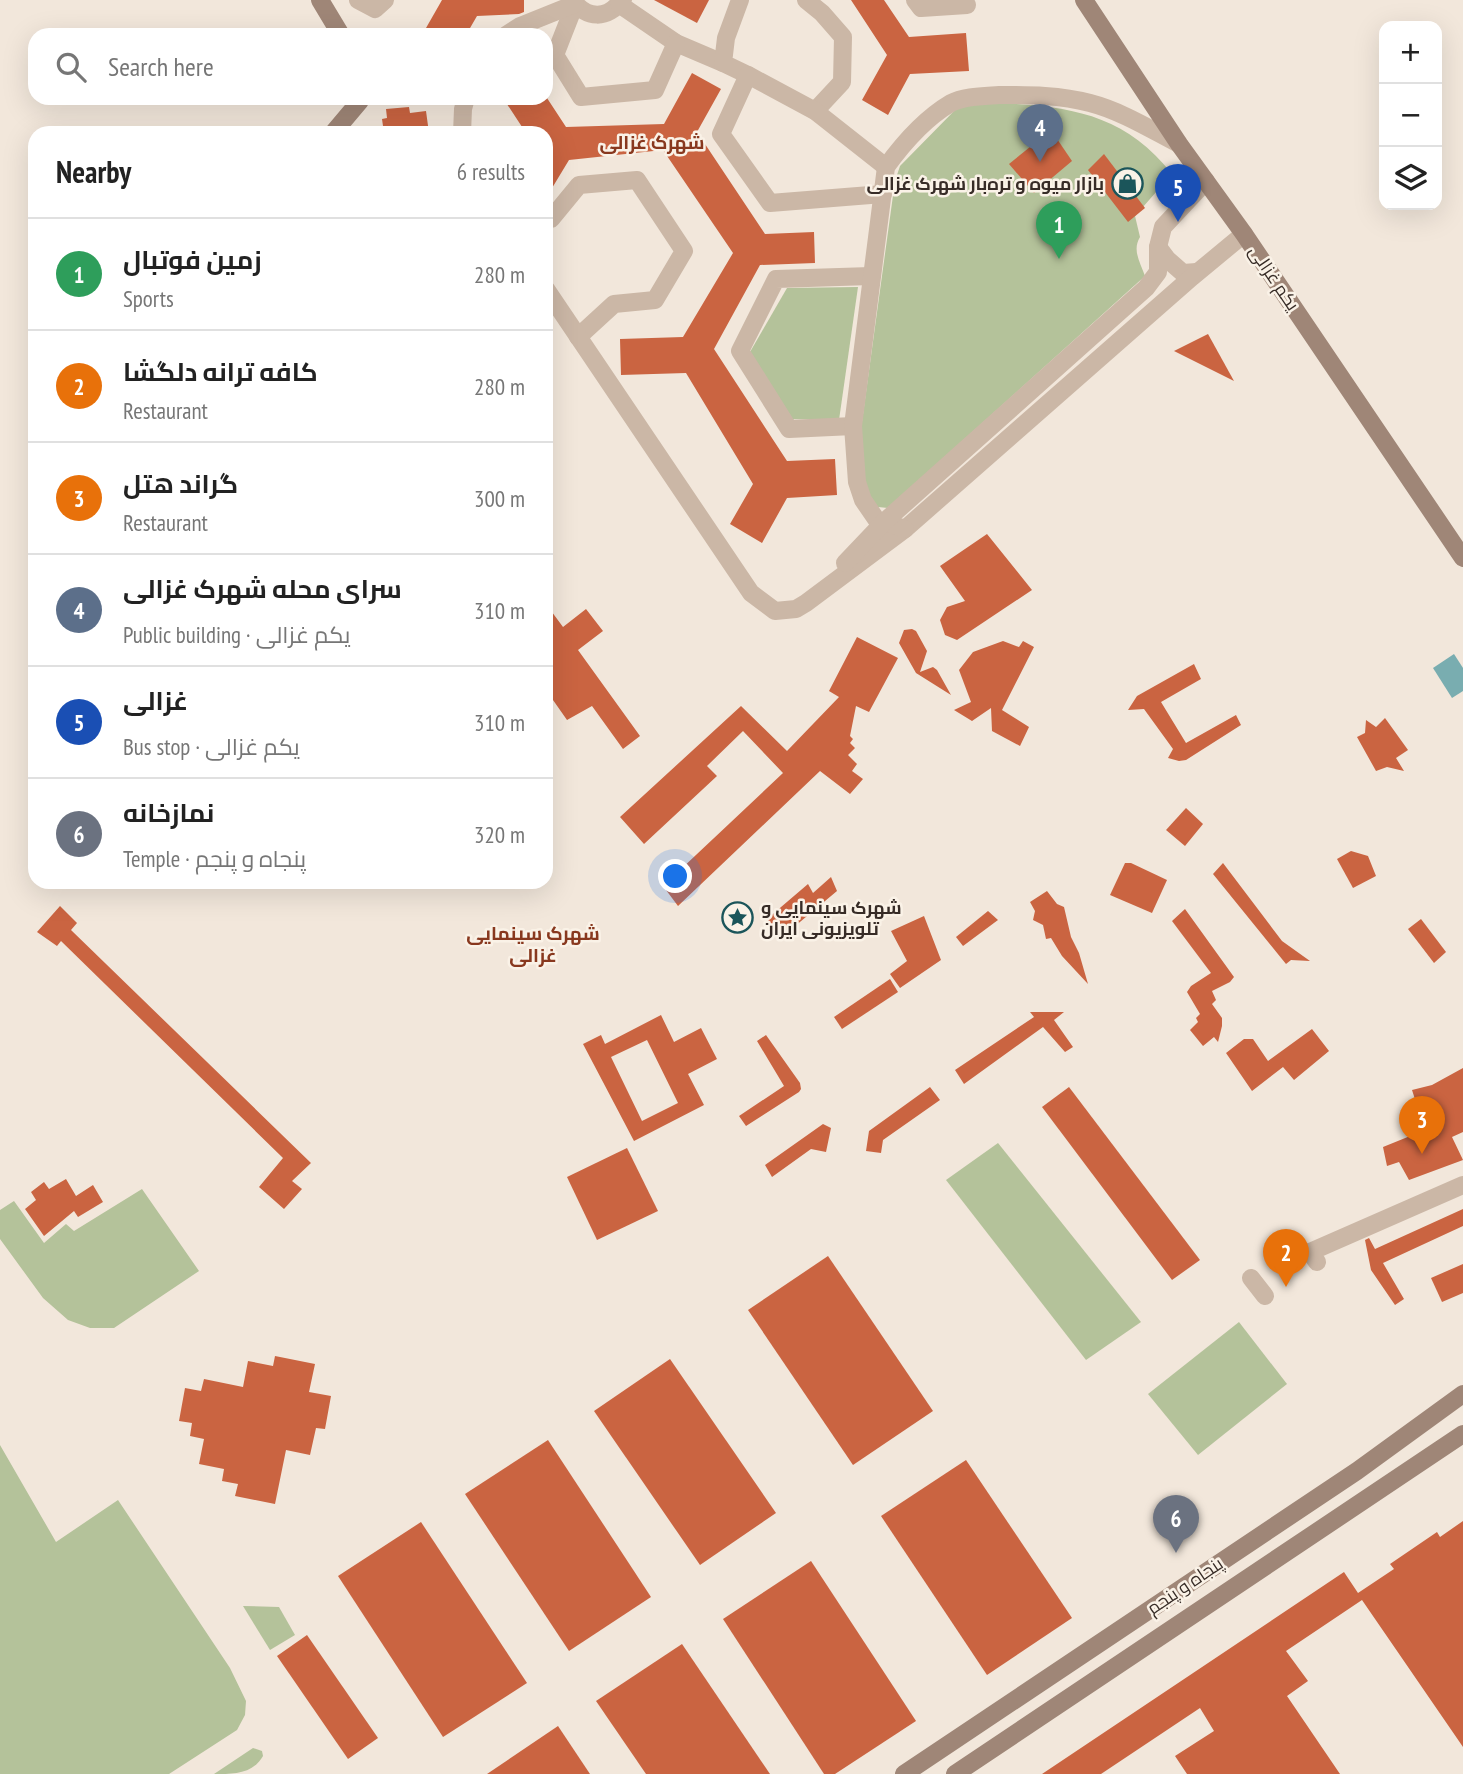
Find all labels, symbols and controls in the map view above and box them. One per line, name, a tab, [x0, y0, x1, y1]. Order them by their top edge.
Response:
map controls	[1379, 21, 1442, 210]
button: +	[1379, 21, 1442, 84]
search box	[28, 28, 553, 105]
icon: search	[52, 48, 90, 86]
text: Search here	[108, 50, 214, 83]
button: −	[1379, 84, 1442, 147]
pin: 4	[1017, 104, 1063, 162]
district label: شهرک غزالی	[599, 130, 705, 154]
button: layers	[1379, 147, 1442, 210]
text: Nearby	[56, 152, 131, 191]
text: 6 results	[457, 157, 525, 186]
pin: 5	[1155, 164, 1201, 222]
shop icon: بازار میوه و تره‌بار شهرک غزالی	[1110, 167, 1144, 201]
place label: بازار میوه و تره‌بار شهرک غزالی	[867, 172, 1104, 195]
pin: 1	[1036, 201, 1082, 259]
street label: یکم غزالی	[1243, 241, 1305, 316]
text: زمین فوتبال	[123, 243, 262, 276]
text: 1	[74, 260, 85, 289]
text: 280 m	[474, 260, 525, 289]
text: Sports	[123, 284, 174, 313]
text: کافه ترانه دلگشا	[123, 355, 318, 388]
text: 2	[74, 372, 85, 401]
text: 280 m	[474, 372, 525, 401]
text: Restaurant	[123, 396, 208, 425]
text: گراند هتل	[123, 467, 238, 500]
text: 3	[74, 484, 85, 513]
text: 300 m	[474, 484, 525, 513]
text: Restaurant	[123, 508, 208, 537]
text: سرای محله شهرک غزالی	[123, 572, 402, 605]
text: 4	[74, 596, 85, 625]
text: 310 m	[474, 596, 525, 625]
text: Public building · یکم غزالی	[123, 620, 350, 649]
text: غزالی	[123, 684, 188, 717]
text: 5	[74, 708, 85, 737]
text: 310 m	[474, 708, 525, 737]
text: Bus stop · یکم غزالی	[123, 732, 300, 761]
text: نمازخانه	[123, 796, 214, 829]
text: 6	[74, 820, 85, 849]
text: 320 m	[474, 820, 525, 849]
text: Temple · پنجاه و پنجم	[123, 844, 306, 873]
your location	[658, 859, 692, 893]
place label: شهرک سینمایی و تلویزیونی ایران	[761, 896, 902, 940]
place icon: شهرک سینمایی و تلویزیونی ایران	[721, 901, 755, 935]
district label: شهرک سینمایی غزالی	[466, 921, 600, 967]
pin: 3	[1399, 1096, 1445, 1154]
pin: 2	[1263, 1229, 1309, 1287]
pin: 6	[1153, 1495, 1199, 1553]
street label: پنجاه و پنجم	[1142, 1552, 1228, 1620]

